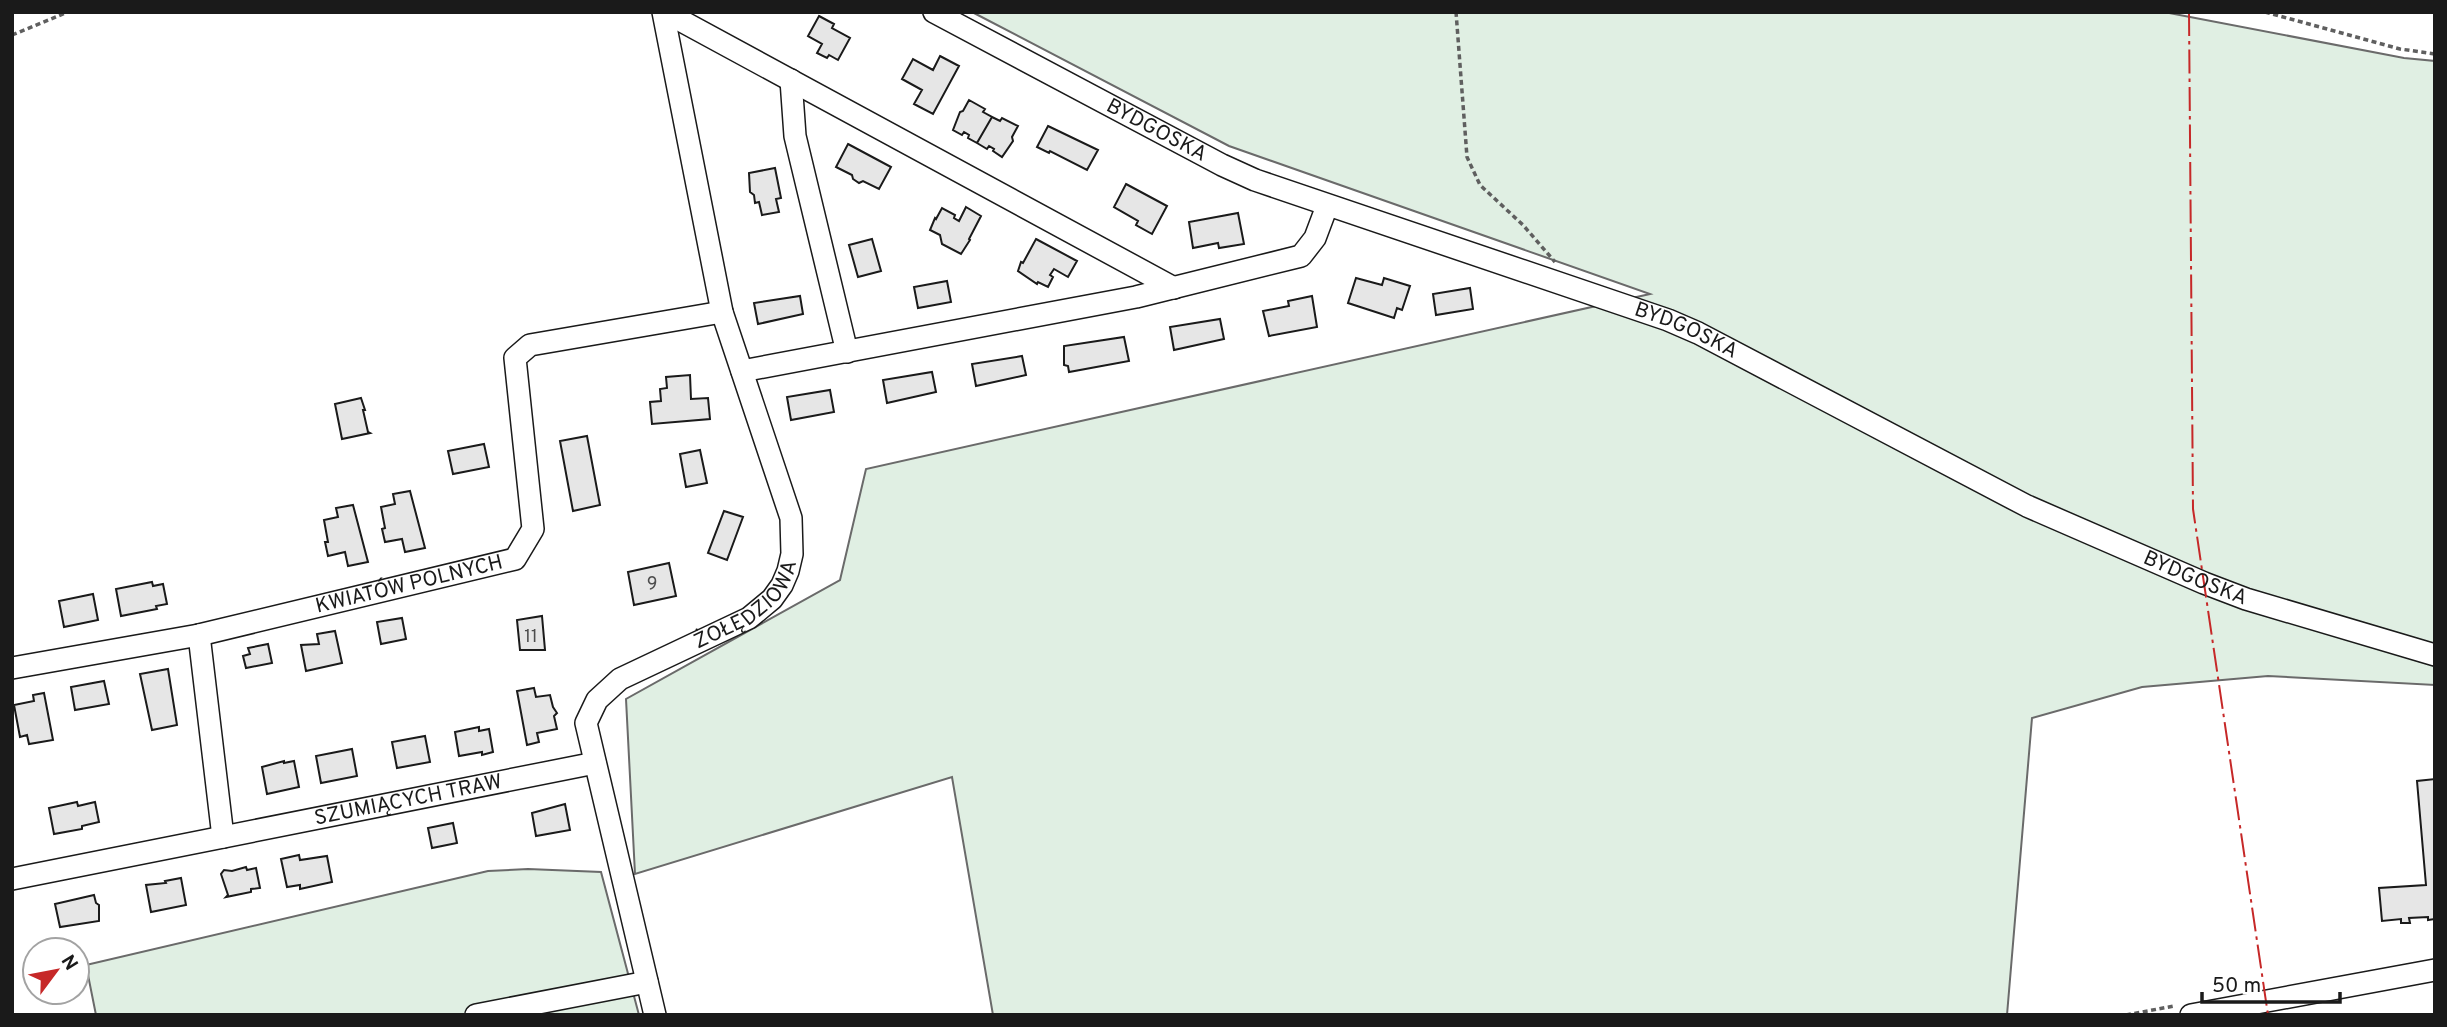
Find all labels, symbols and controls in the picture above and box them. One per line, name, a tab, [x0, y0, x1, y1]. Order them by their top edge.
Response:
street label: BYDGOSKA	[1101, 92, 1212, 168]
street label: BYDGOSKA	[1631, 296, 1742, 365]
street label: BYDGOSKA	[2139, 545, 2251, 612]
street label: KWIATÓW POLNYCH	[313, 549, 506, 620]
street label: ŻOŁĘDZIOWA	[689, 558, 804, 656]
house number: 9	[647, 573, 657, 596]
house number: 11	[524, 626, 538, 649]
street label: SZUMIĄCYCH TRAW	[312, 768, 504, 832]
north arrow	[21, 936, 91, 1006]
text: N	[55, 951, 83, 975]
scale bar	[2202, 960, 2340, 1004]
text: 50 m	[2212, 973, 2261, 1000]

